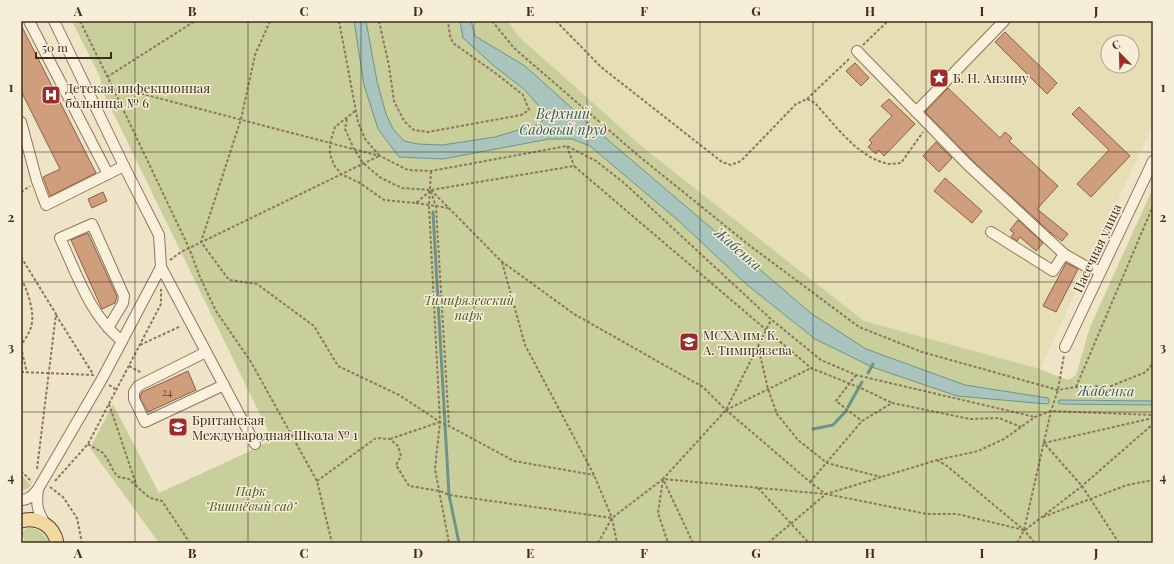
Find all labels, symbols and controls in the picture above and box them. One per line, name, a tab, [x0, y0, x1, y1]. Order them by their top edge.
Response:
text: A	[73, 2, 83, 19]
text: B	[188, 2, 197, 19]
text: C	[299, 2, 309, 19]
text: D	[413, 2, 423, 19]
text: E	[526, 2, 534, 19]
text: F	[640, 2, 648, 19]
text: G	[751, 2, 761, 19]
text: H	[865, 2, 875, 19]
text: I	[980, 2, 985, 19]
text: J	[1093, 2, 1099, 19]
scale bar	[36, 34, 111, 60]
north arrow	[1100, 34, 1140, 74]
text: С	[1109, 36, 1123, 53]
text: 50 m	[42, 39, 68, 55]
place icon: Б. Н. Анзину	[928, 67, 950, 89]
place label: Б. Н. Анзину	[953, 69, 1029, 86]
text: 1	[9, 78, 14, 95]
text: 1	[1161, 78, 1166, 95]
place label: Детская инфекционная больница № 6	[65, 79, 210, 111]
hospital icon: Детская инфекционная больница № 6	[40, 84, 62, 106]
water label: Верхний Садовый пруд	[519, 104, 607, 139]
street label: Пасечная улица	[1069, 200, 1125, 295]
text: 2	[8, 208, 15, 225]
text: 2	[1160, 208, 1167, 225]
water label: Жабенка	[710, 222, 766, 274]
park label: Тимирязевский парк	[424, 291, 515, 323]
place label: МСХА им. К. А. Тимирязева	[702, 326, 792, 358]
school or university icon: МСХА им. К. А. Тимирязева	[678, 331, 700, 353]
text: 3	[8, 338, 14, 355]
text: 3	[1160, 338, 1166, 355]
water label: Жабенка	[1076, 380, 1135, 400]
house number: 24	[162, 384, 173, 399]
place label: Британская Международная Школа № 1	[192, 411, 358, 443]
school or university icon: Британская Международная Школа № 1	[167, 416, 189, 438]
text: 4	[8, 468, 15, 485]
text: 4	[1160, 468, 1167, 485]
park label: Парк "Вишнёвый сад"	[205, 482, 298, 514]
text: A	[73, 544, 83, 561]
text: B	[188, 544, 197, 561]
text: C	[299, 544, 309, 561]
text: D	[413, 544, 423, 561]
text: E	[526, 544, 534, 561]
text: F	[640, 544, 648, 561]
text: G	[751, 544, 761, 561]
text: H	[865, 544, 875, 561]
text: I	[980, 544, 985, 561]
text: J	[1093, 544, 1099, 561]

